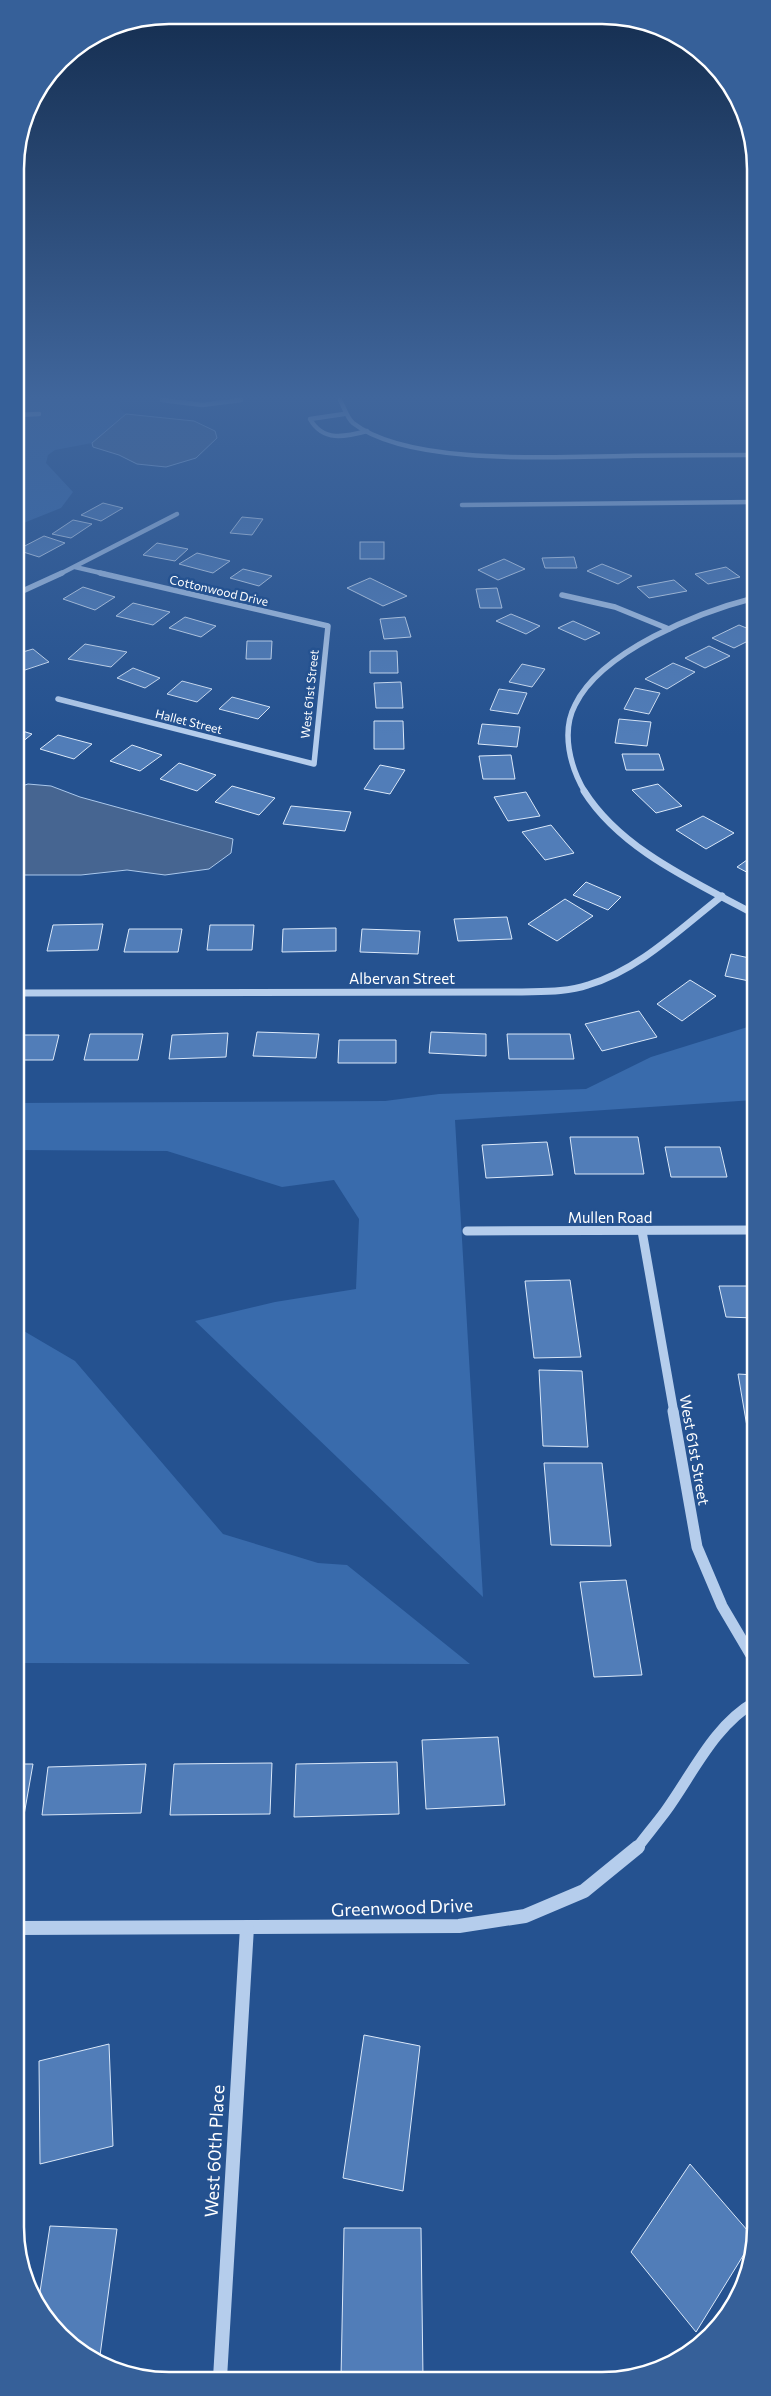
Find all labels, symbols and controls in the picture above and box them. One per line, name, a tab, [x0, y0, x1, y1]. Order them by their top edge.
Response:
street label: Cottonwood Drive	[168, 572, 270, 608]
street label: West 61st Street	[297, 649, 321, 739]
street label: Hallet Street	[154, 706, 224, 736]
street label: Albervan Street	[349, 969, 455, 987]
street label: Mullen Road	[568, 1208, 652, 1226]
street label: West 61st Street	[676, 1393, 714, 1507]
street label: Greenwood Drive	[331, 1894, 473, 1920]
street label: West 60th Place	[200, 2084, 228, 2218]

